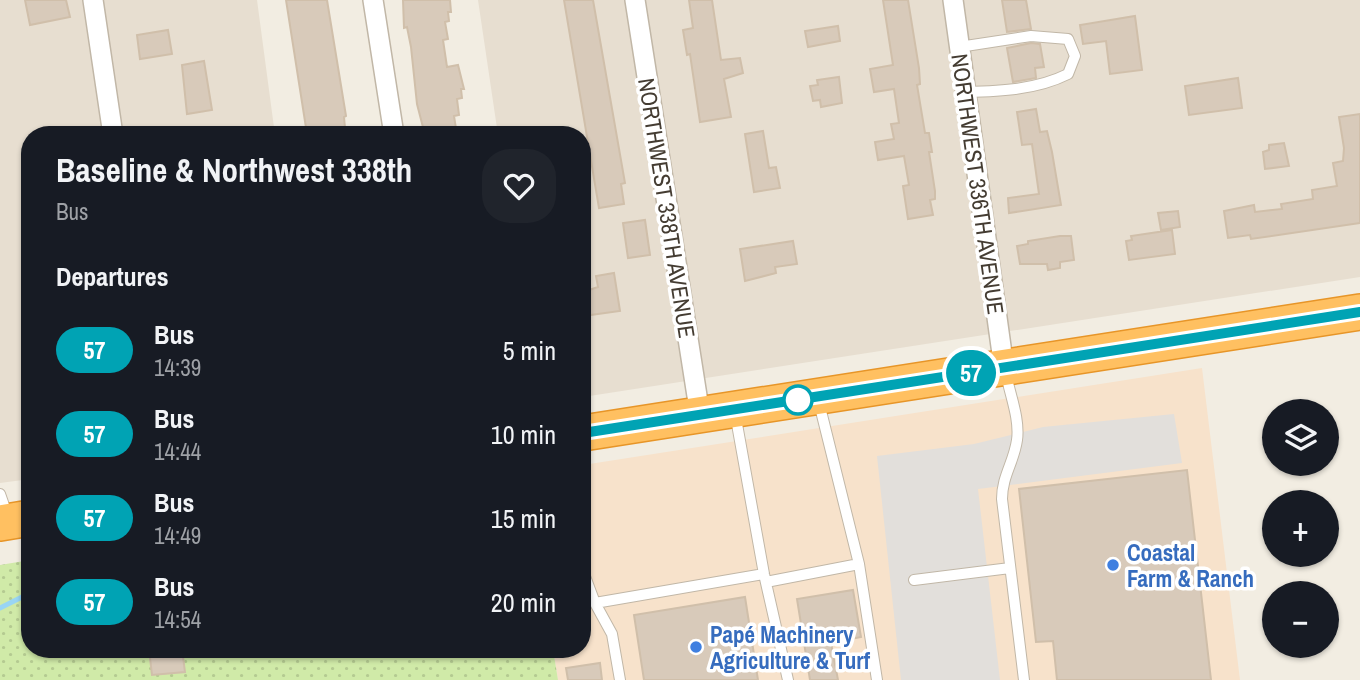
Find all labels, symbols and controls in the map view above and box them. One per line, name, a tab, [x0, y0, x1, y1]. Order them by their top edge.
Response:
street label: NORTHWEST 336TH AVENUE	[944, 52, 1012, 316]
street label: NORTHWEST 338TH AVENUE	[631, 76, 703, 340]
text: Baseline & Northwest 338th	[56, 148, 412, 192]
button: heart	[482, 149, 556, 223]
text: Bus	[56, 196, 89, 227]
text: Departures	[56, 259, 169, 294]
text: Bus	[154, 317, 194, 352]
text: 5 min	[503, 333, 556, 368]
text: 57	[84, 334, 105, 366]
line badge: 57	[940, 350, 1002, 396]
text: 14:39	[154, 352, 201, 383]
text: 57	[960, 357, 982, 389]
unlabelled marker	[783, 385, 813, 415]
map controls	[1262, 399, 1339, 658]
button: layers	[1262, 399, 1339, 476]
text: Bus	[154, 401, 194, 436]
text: 10 min	[491, 417, 556, 452]
text: 57	[84, 418, 105, 450]
text: 14:44	[154, 436, 201, 467]
text: Bus	[154, 485, 194, 520]
button: +	[1262, 490, 1339, 567]
text: 15 min	[491, 501, 556, 536]
text: 57	[84, 502, 105, 534]
text: 14:49	[154, 520, 201, 551]
place label: Coastal Farm & Ranch	[1127, 537, 1254, 594]
marker: Coastal Farm & Ranch	[1105, 557, 1121, 573]
text: Bus	[154, 569, 194, 604]
button: −	[1262, 581, 1339, 658]
text: 20 min	[491, 585, 556, 620]
text: 57	[84, 586, 105, 618]
text: 14:54	[154, 604, 201, 635]
place label: Papé Machinery Agriculture & Turf	[710, 619, 871, 676]
marker: Papé Machinery Agriculture & Turf	[688, 639, 704, 655]

